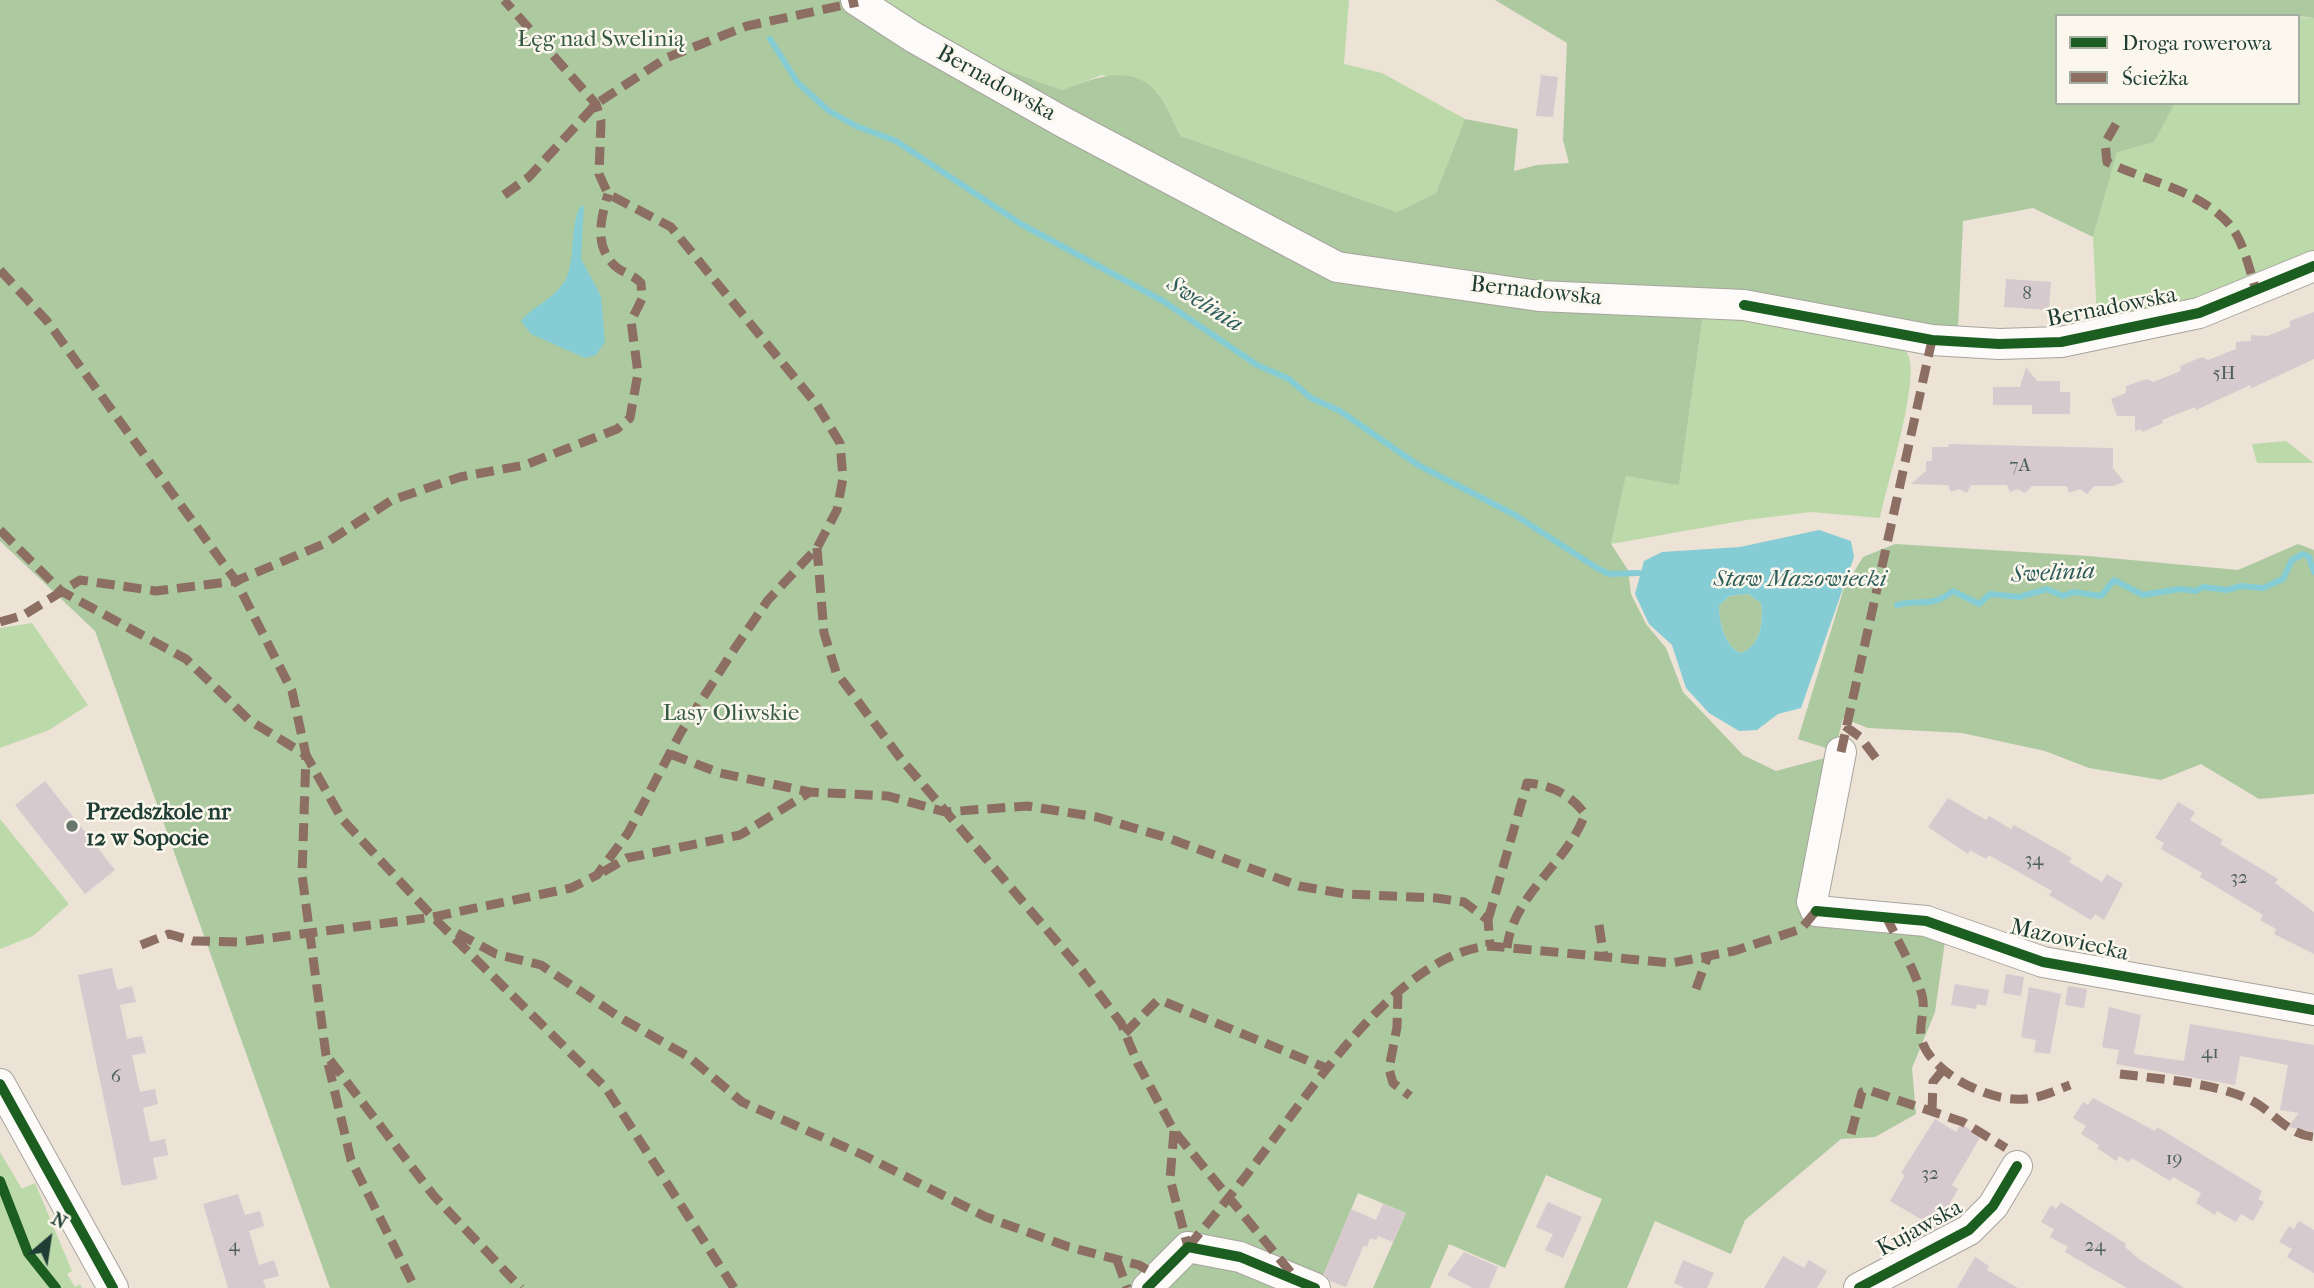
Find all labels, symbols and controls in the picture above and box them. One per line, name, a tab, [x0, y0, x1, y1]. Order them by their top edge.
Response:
legend	[2055, 14, 2300, 105]
park label: Łęg nad Swelinią	[517, 26, 685, 54]
text: Droga rowerowa	[2122, 31, 2272, 55]
street label: Bernadowska	[932, 40, 1060, 128]
text: Ścieżka	[2122, 66, 2188, 90]
water label: Swelinia	[1161, 270, 1247, 340]
street label: Bernadowska	[1469, 271, 1603, 313]
street label: Bernadowska	[2045, 282, 2179, 334]
house number: 8	[2022, 283, 2032, 305]
house number: 5H	[2212, 363, 2236, 385]
house number: 7A	[2009, 455, 2031, 477]
water label: Swelinia	[2010, 557, 2096, 591]
water label: Staw Mazowiecki	[1713, 566, 1887, 594]
park label: Lasy Oliwskie	[663, 700, 799, 728]
place label: Przedszkole nr 12 w Sopocie	[86, 799, 231, 853]
marker: Przedszkole nr 12 w Sopocie	[64, 818, 80, 834]
house number: 34	[2024, 849, 2044, 871]
house number: 32	[2230, 867, 2248, 889]
street label: Mazowiecka	[2007, 914, 2131, 968]
house number: 41	[2201, 1042, 2219, 1064]
house number: 6	[111, 1066, 121, 1088]
house number: 19	[2166, 1148, 2182, 1170]
house number: 32	[1921, 1163, 1939, 1185]
street label: Kujawska	[1872, 1194, 1968, 1264]
north arrow	[14, 1204, 84, 1274]
text: N	[48, 1208, 71, 1234]
house number: 4	[228, 1235, 240, 1257]
house number: 24	[2085, 1235, 2105, 1257]

